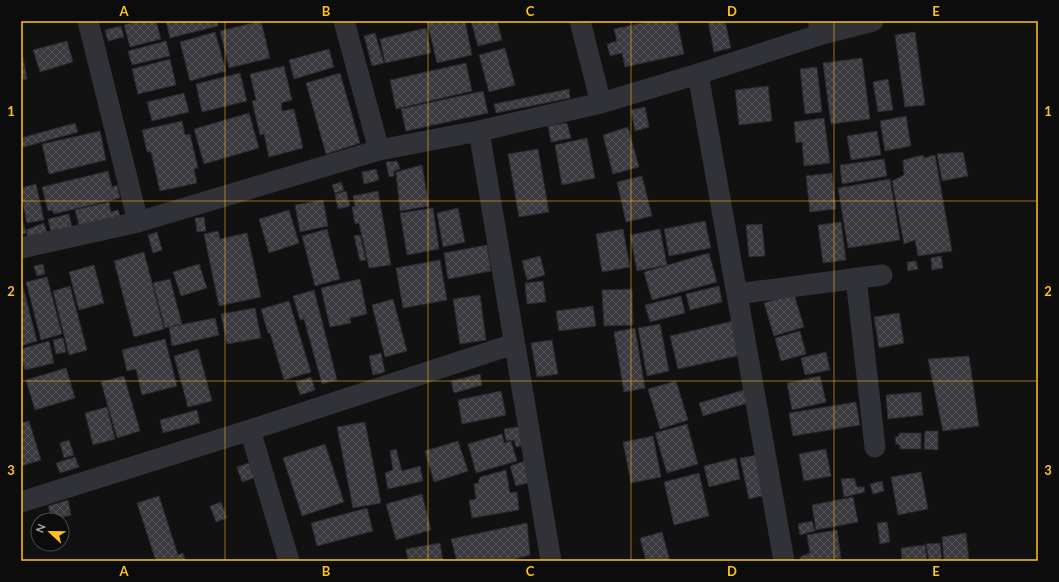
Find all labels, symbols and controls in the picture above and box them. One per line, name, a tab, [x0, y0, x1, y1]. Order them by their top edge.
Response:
text: A	[118, 3, 129, 19]
text: B	[322, 3, 331, 19]
text: C	[526, 3, 535, 19]
text: D	[727, 3, 737, 19]
text: E	[932, 3, 940, 19]
text: 1	[7, 103, 15, 119]
text: 1	[1044, 103, 1052, 119]
text: 2	[7, 283, 15, 299]
text: 2	[1044, 283, 1052, 299]
text: 3	[7, 462, 15, 478]
text: 3	[1044, 462, 1052, 478]
north arrow	[30, 512, 70, 552]
text: N	[33, 522, 48, 534]
text: A	[118, 563, 129, 579]
text: B	[322, 563, 331, 579]
text: C	[526, 563, 535, 579]
text: D	[727, 563, 737, 579]
text: E	[932, 563, 940, 579]

